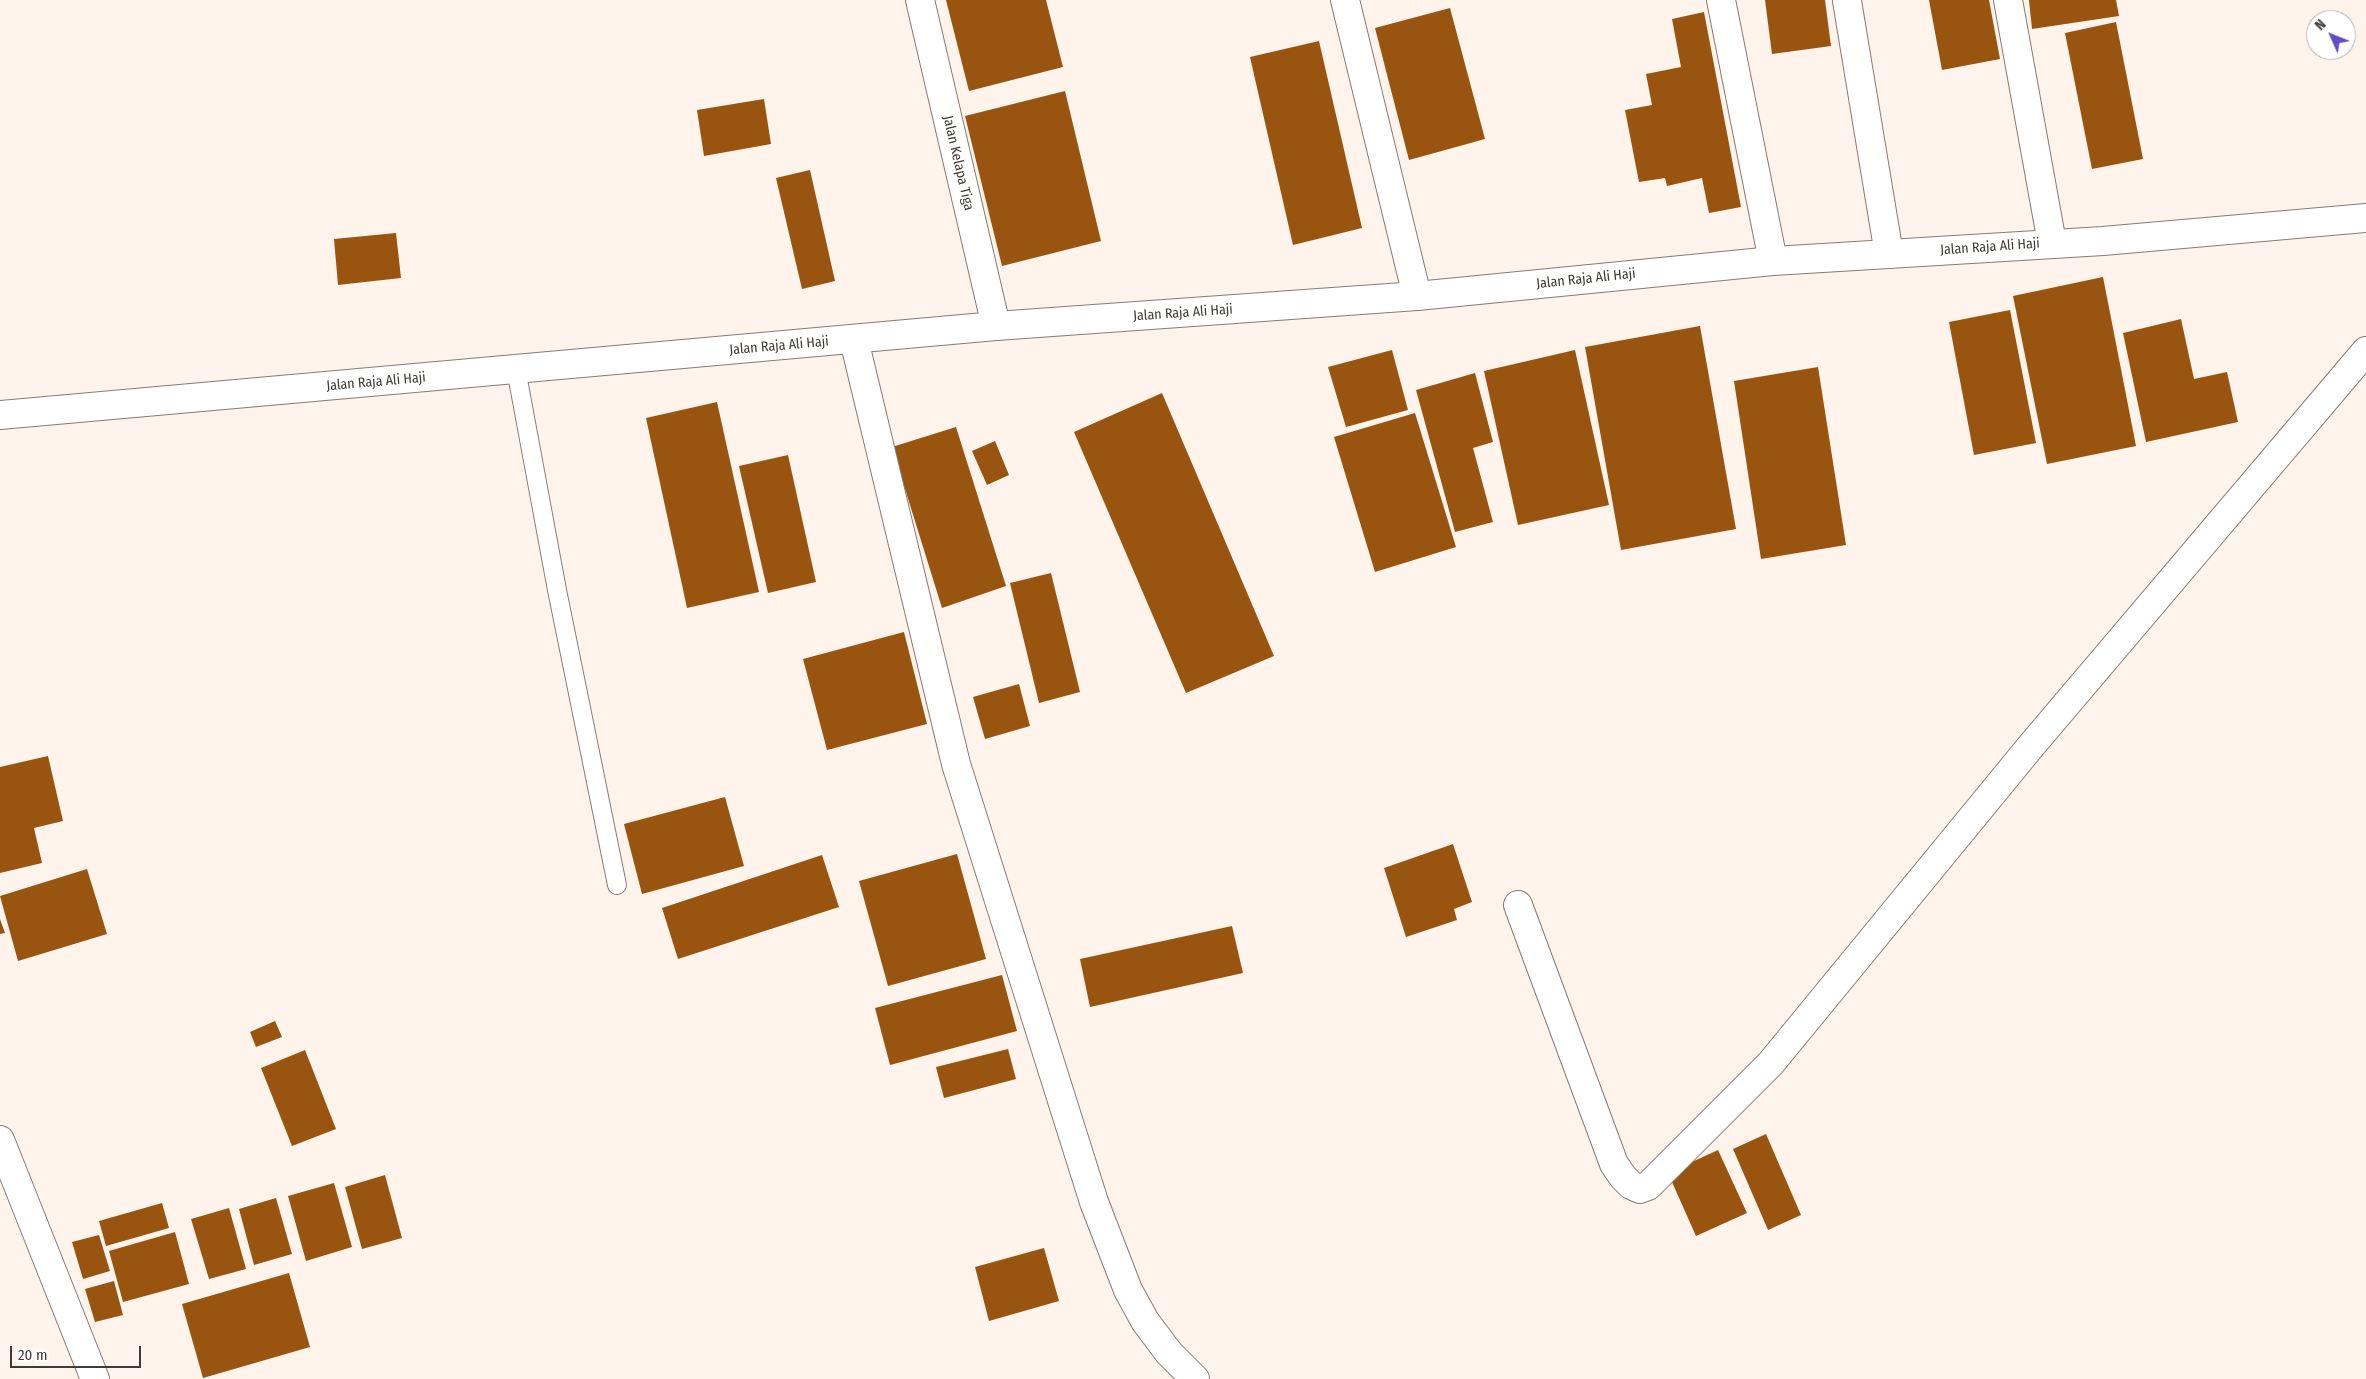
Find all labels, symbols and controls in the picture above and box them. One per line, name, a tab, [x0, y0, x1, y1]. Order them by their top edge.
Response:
north arrow	[2306, 10, 2356, 60]
text: N	[2312, 16, 2330, 34]
street label: Jalan Kelapa Tiga	[939, 114, 977, 212]
street label: Jalan Raja Ali Haji	[1940, 235, 2040, 259]
street label: Jalan Raja Ali Haji	[1536, 265, 1636, 293]
street label: Jalan Raja Ali Haji	[1133, 301, 1233, 325]
street label: Jalan Raja Ali Haji	[729, 333, 829, 359]
street label: Jalan Raja Ali Haji	[326, 369, 426, 395]
scale bar	[12, 1336, 144, 1368]
text: 20 m	[18, 1346, 48, 1364]

